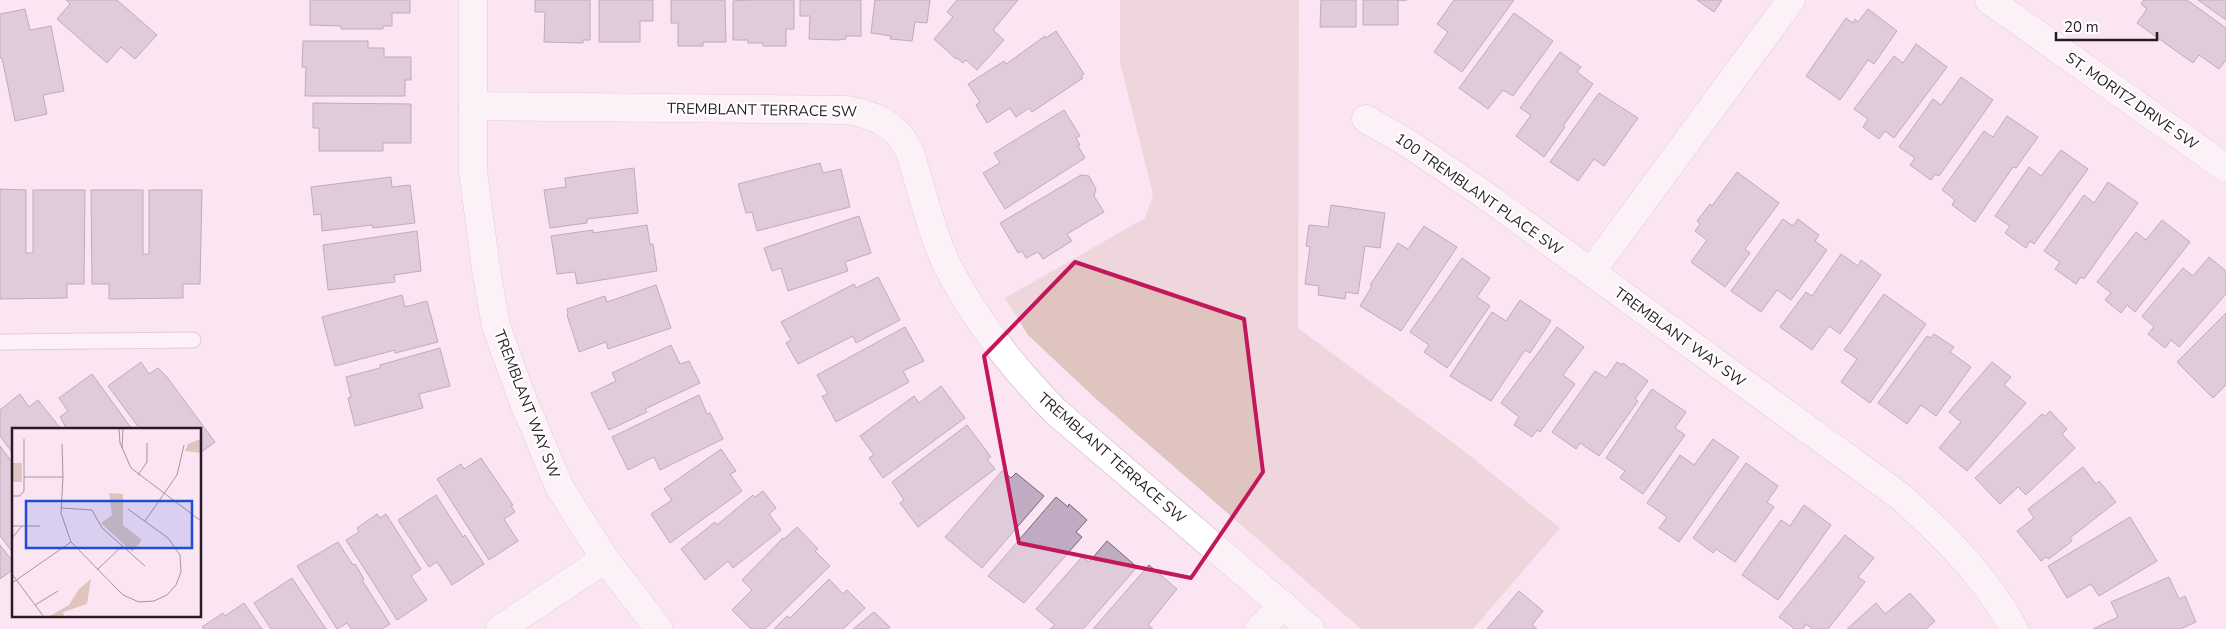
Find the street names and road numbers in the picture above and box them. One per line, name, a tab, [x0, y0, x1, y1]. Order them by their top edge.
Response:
street label: ST. MORITZ DRIVE SW	[2062, 48, 2203, 155]
street label: TREMBLANT TERRACE SW	[667, 98, 858, 122]
street label: 100 TREMBLANT PLACE SW	[1391, 128, 1567, 260]
street label: TREMBLANT WAY SW	[1610, 283, 1750, 392]
street label: TREMBLANT WAY SW	[489, 327, 565, 482]
street label: TREMBLANT TERRACE SW	[1034, 388, 1191, 528]

